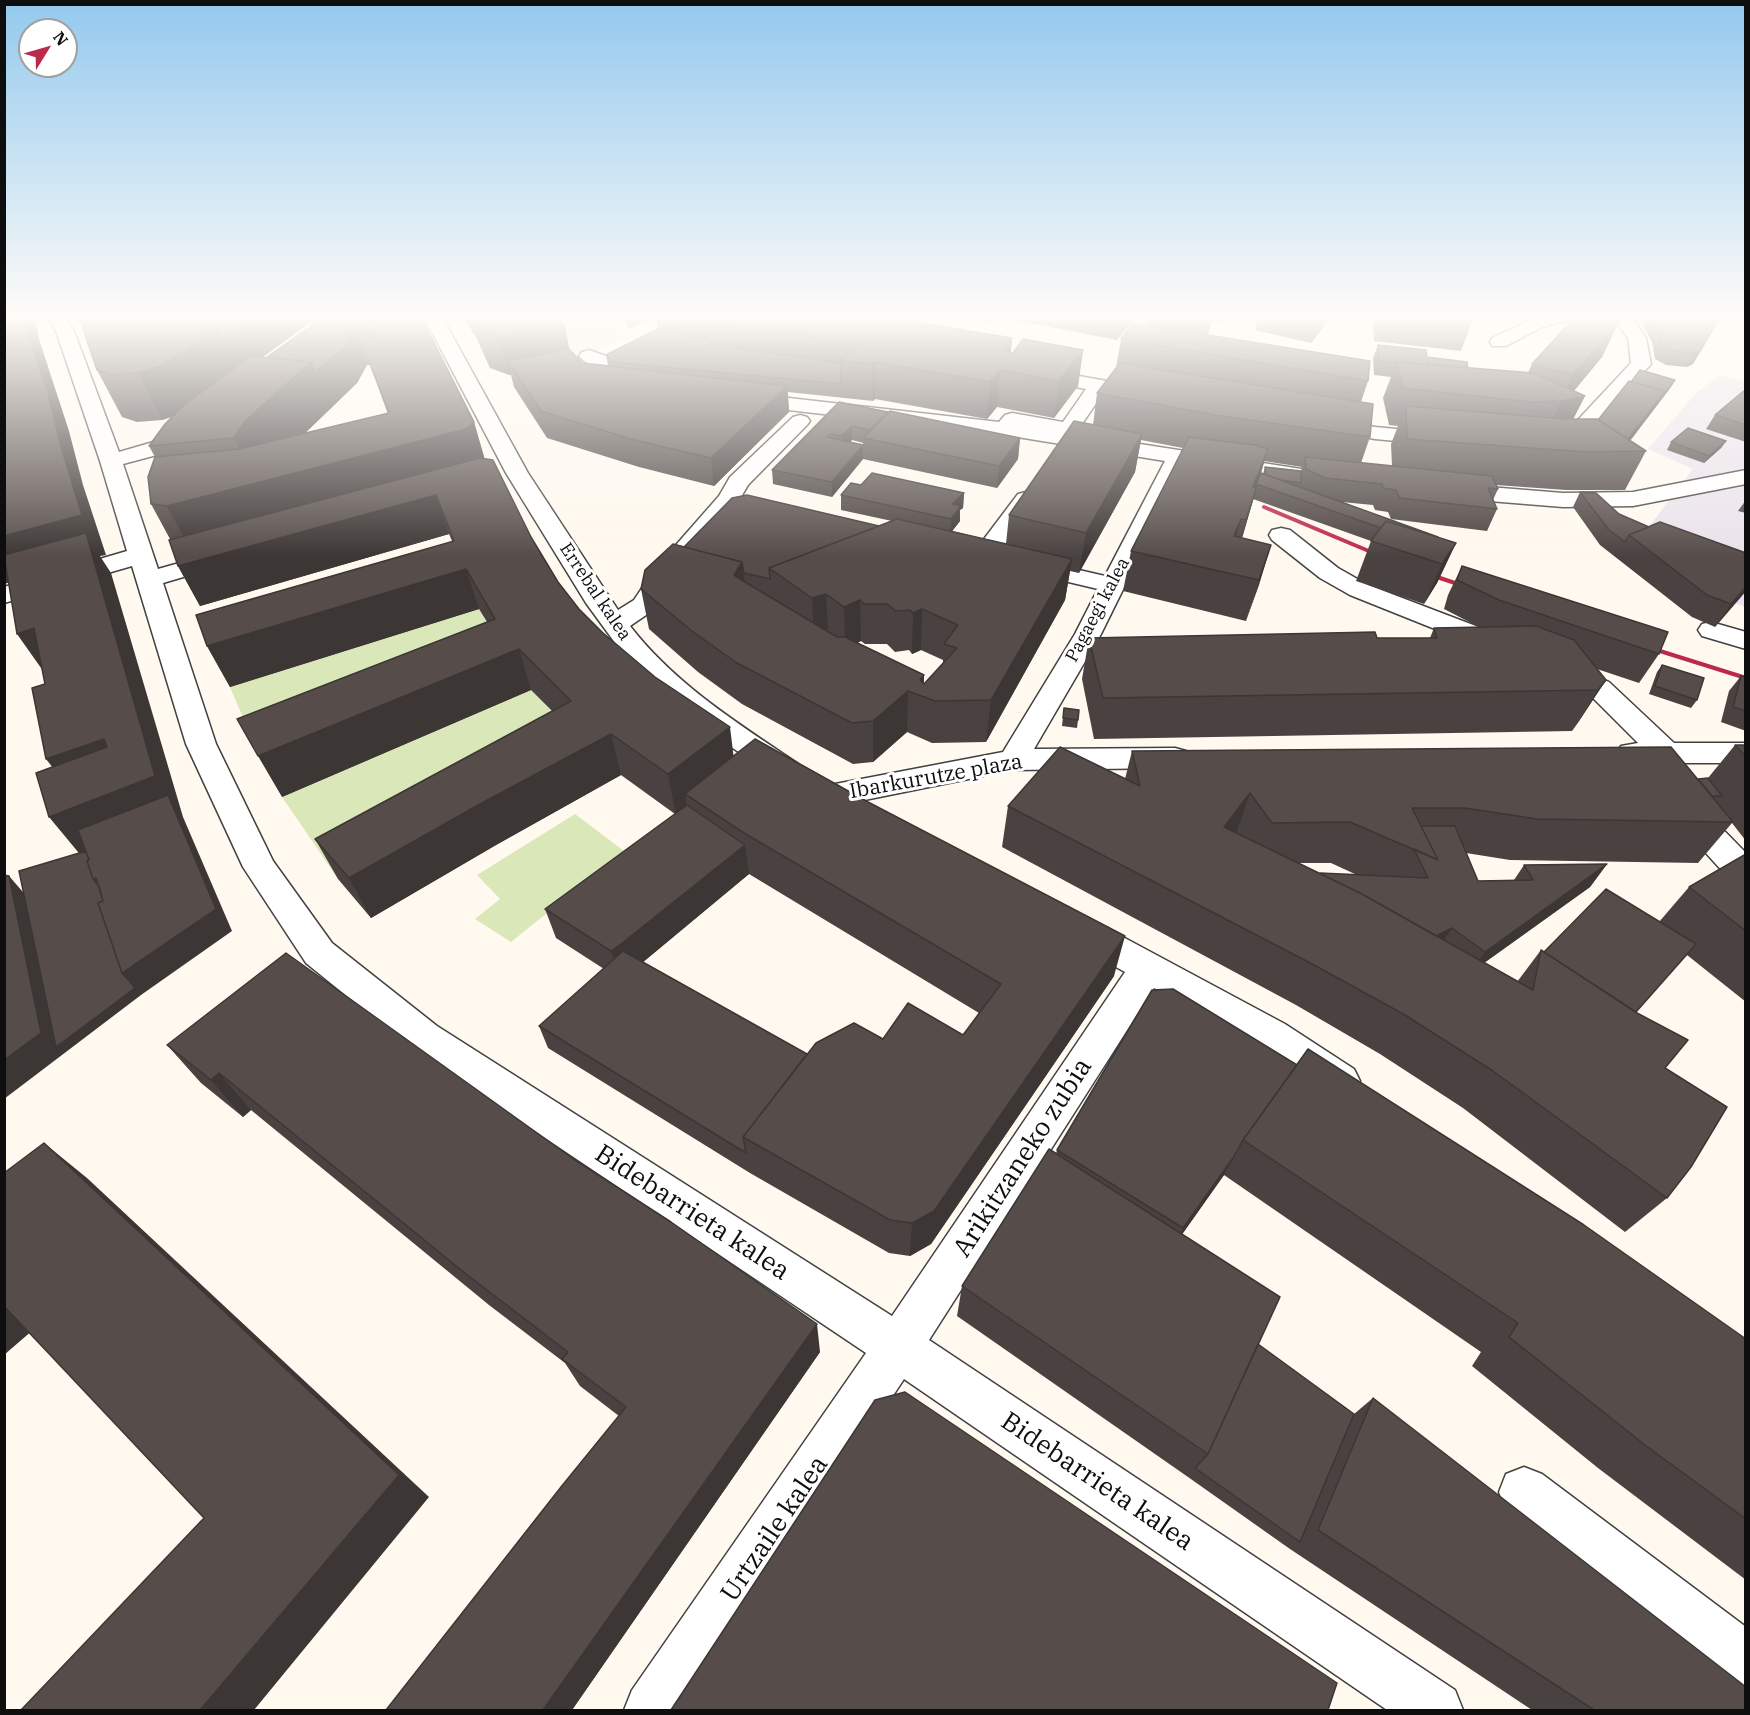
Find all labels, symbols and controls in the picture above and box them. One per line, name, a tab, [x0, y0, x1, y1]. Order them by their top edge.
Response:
north arrow	[18, 18, 78, 78]
text: N	[49, 27, 73, 49]
street label: Errebal kalea	[554, 539, 636, 645]
street label: Pagaegi kalea	[1061, 554, 1135, 666]
street label: Ibarkurutze plaza	[847, 749, 1025, 805]
street label: Arikitzaneko zubia	[947, 1053, 1099, 1263]
street label: Bidebarrieta kalea	[589, 1139, 795, 1287]
street label: Bidebarrieta kalea	[995, 1406, 1199, 1558]
street label: Urtzaile kalea	[715, 1450, 835, 1608]

